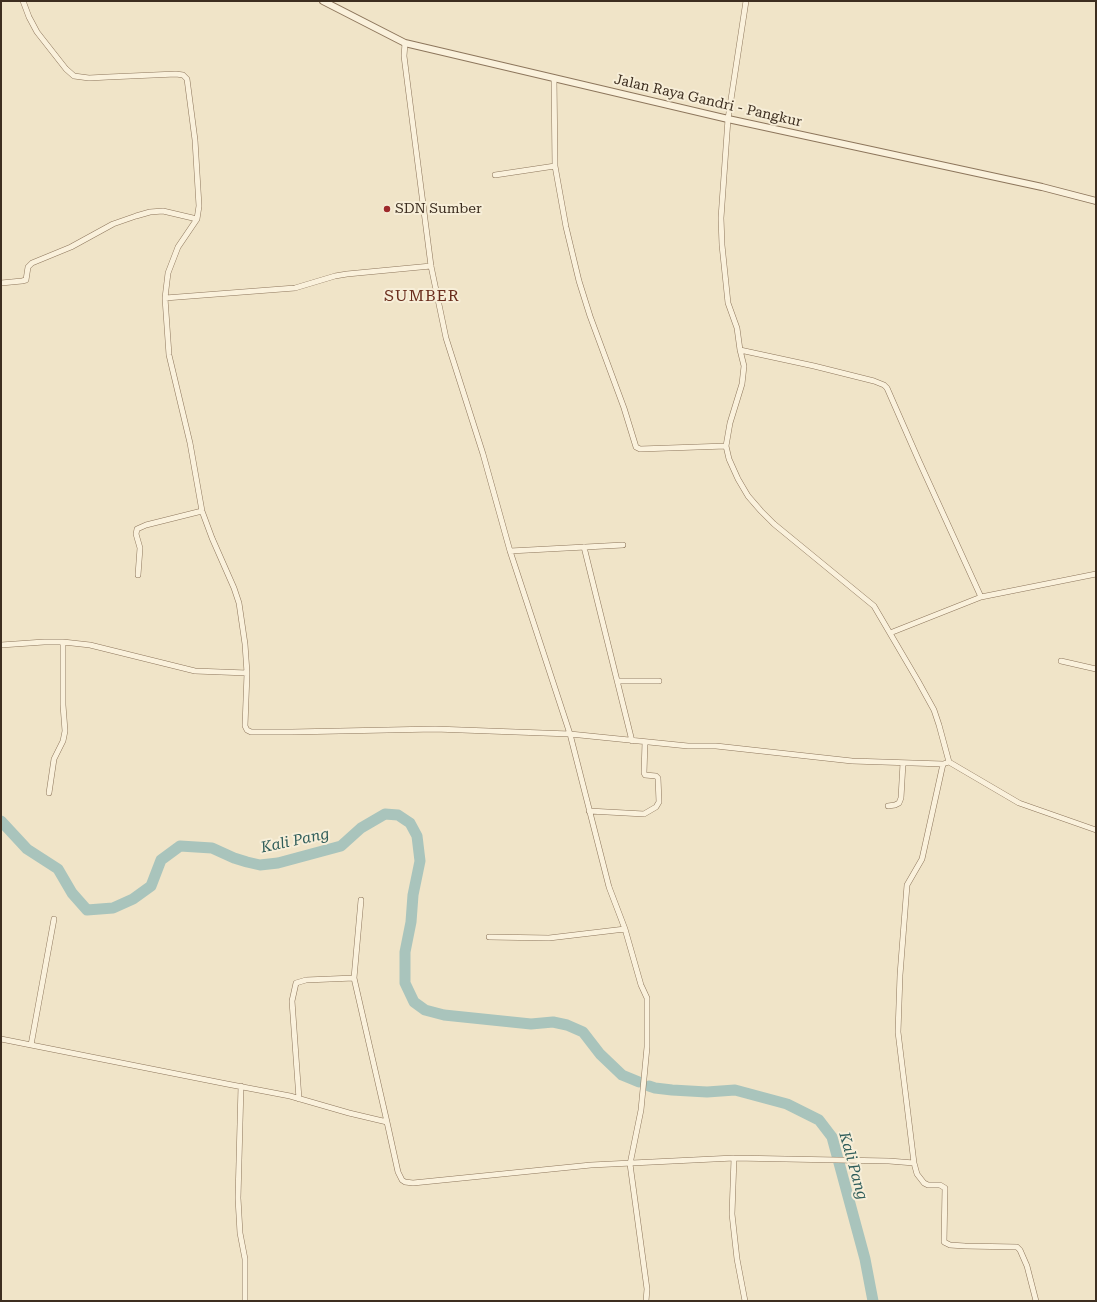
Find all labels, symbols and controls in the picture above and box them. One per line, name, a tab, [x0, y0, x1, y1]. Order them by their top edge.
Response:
street label: Jalan Raya Gandri - Pangkur	[612, 71, 804, 131]
place label: SDN Sumber	[395, 201, 482, 217]
marker: SDN Sumber	[382, 204, 392, 214]
district label: SUMBER	[384, 286, 460, 306]
water label: Kali Pang	[259, 825, 331, 857]
water label: Kali Pang	[835, 1130, 871, 1202]

